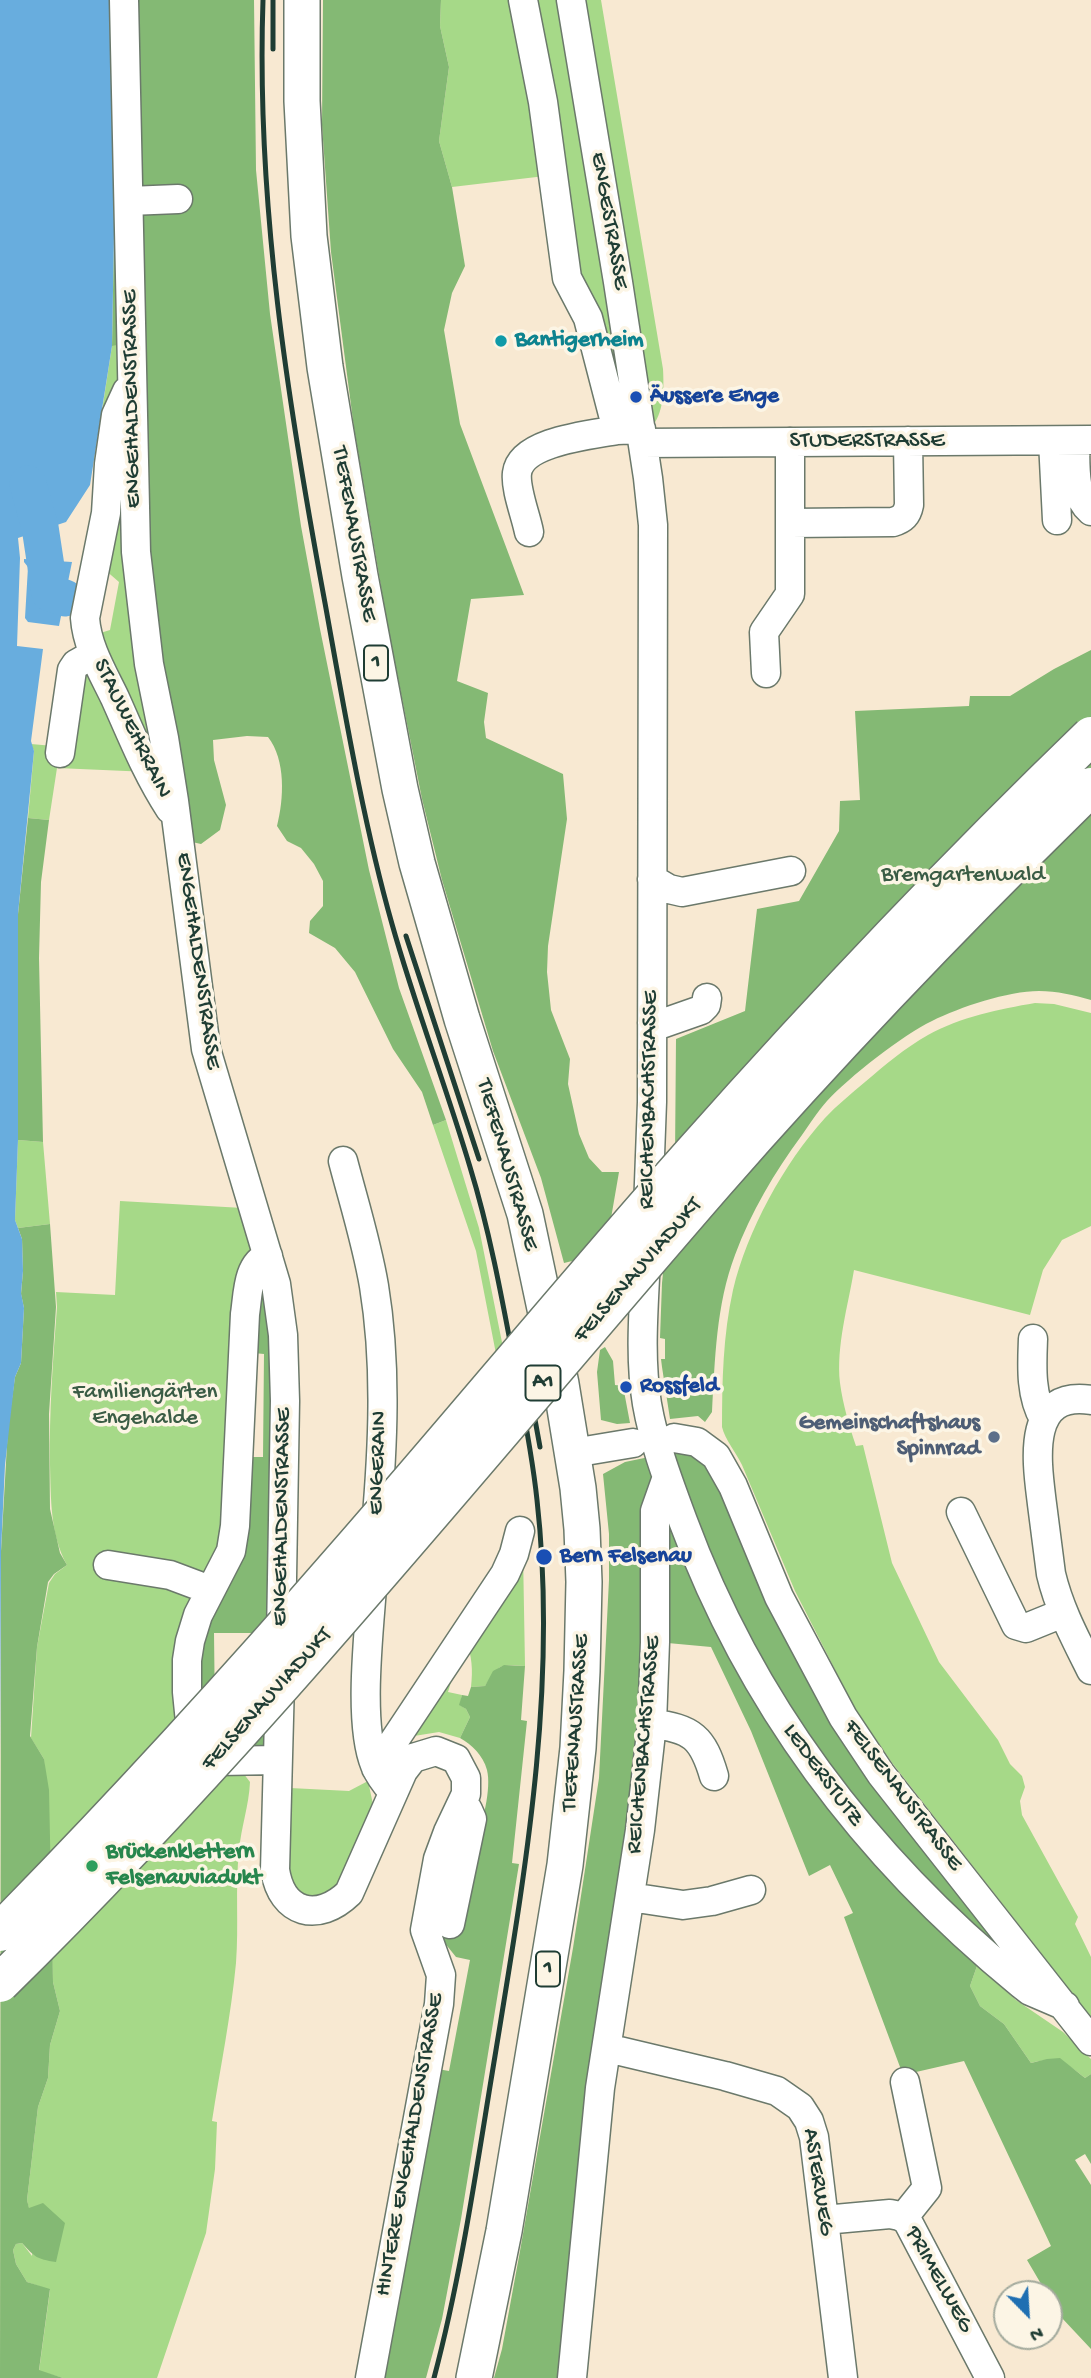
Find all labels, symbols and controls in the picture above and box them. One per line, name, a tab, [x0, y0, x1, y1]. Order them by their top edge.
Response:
street label: ENGESTRASSE	[582, 150, 634, 292]
street label: ENGEHALDENSTRASSE	[117, 290, 149, 508]
place label: Bantigerheim	[515, 327, 643, 355]
marker: Bantigerheim	[493, 333, 509, 349]
place label: Äussere Enge	[650, 383, 779, 411]
marker: Äussere Enge	[628, 389, 644, 405]
street label: STUDERSTRASSE	[790, 428, 944, 456]
street label: TIEFENAUSTRASSE	[324, 444, 382, 624]
road number: 1	[364, 646, 388, 680]
street label: STAUWEHRRAIN	[85, 655, 177, 803]
street label: ENGEHALDENSTRASSE	[168, 851, 226, 1071]
park label: Bremgartenwald	[881, 862, 1045, 890]
street label: REICHENBACHSTRASSE	[634, 990, 666, 1210]
street label: TIEFENAUSTRASSE	[468, 1076, 544, 1254]
street label: FELSENAUVIADUKT	[569, 1193, 709, 1349]
road number: A1	[526, 1366, 560, 1400]
place label: Rossfeld	[640, 1373, 718, 1401]
park label: Familiengärten Engehalde	[73, 1379, 217, 1433]
marker: Rossfeld	[618, 1379, 634, 1395]
street label: ENGEHALDENSTRASSE	[267, 1408, 299, 1626]
street label: ENGERAIN	[363, 1410, 395, 1516]
place label: Gemeinschaftshaus Spinnrad	[799, 1410, 980, 1464]
marker: Gemeinschaftshaus Spinnrad	[986, 1429, 1002, 1445]
place label: Bern Felsenau	[560, 1543, 692, 1571]
marker: Bern Felsenau	[534, 1547, 554, 1567]
street label: FELSENAUVIADUKT	[197, 1623, 339, 1777]
street label: TIEFENAUSTRASSE	[557, 1634, 597, 1812]
street label: REICHENBACHSTRASSE	[622, 1635, 668, 1855]
street label: FELSENAUSTRASSE	[836, 1715, 968, 1877]
street label: LEDERSTUTZ	[775, 1719, 869, 1833]
place label: Brückenklettern Felsenauviadukt	[106, 1839, 261, 1893]
marker: Brückenklettern Felsenauviadukt	[84, 1858, 100, 1874]
road number: 1	[536, 1952, 560, 1986]
street label: HINTERE ENGEHALDENSTRASSE	[371, 1991, 451, 2299]
street label: ASTERWEG	[795, 2127, 839, 2237]
street label: PRIMELWEG	[897, 2222, 979, 2338]
north arrow	[993, 2280, 1063, 2350]
text: N	[1026, 2320, 1046, 2346]

